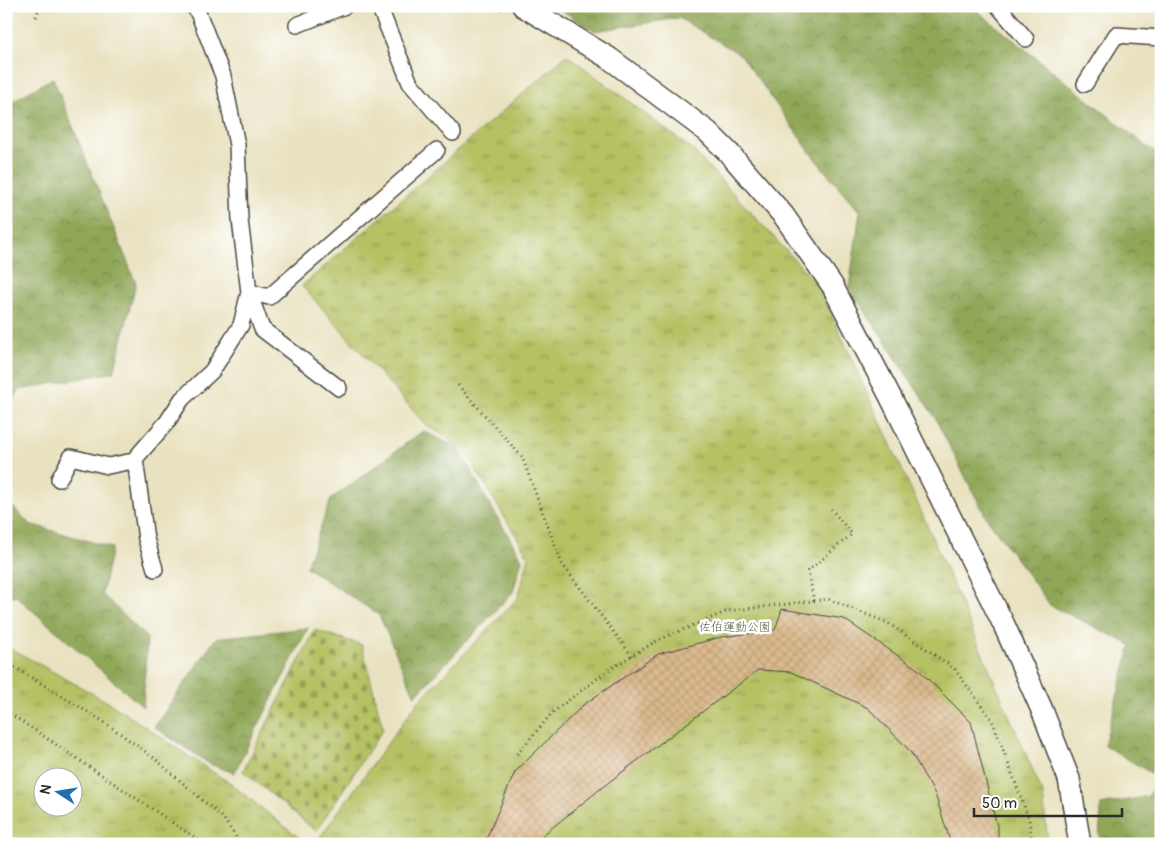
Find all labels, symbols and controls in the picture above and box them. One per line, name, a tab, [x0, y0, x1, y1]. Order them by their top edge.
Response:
park label: 佐伯運動公園	[699, 620, 771, 635]
north arrow	[32, 768, 82, 818]
text: N	[36, 783, 55, 796]
scale bar	[974, 785, 1122, 817]
text: 50 m	[982, 794, 1017, 813]

